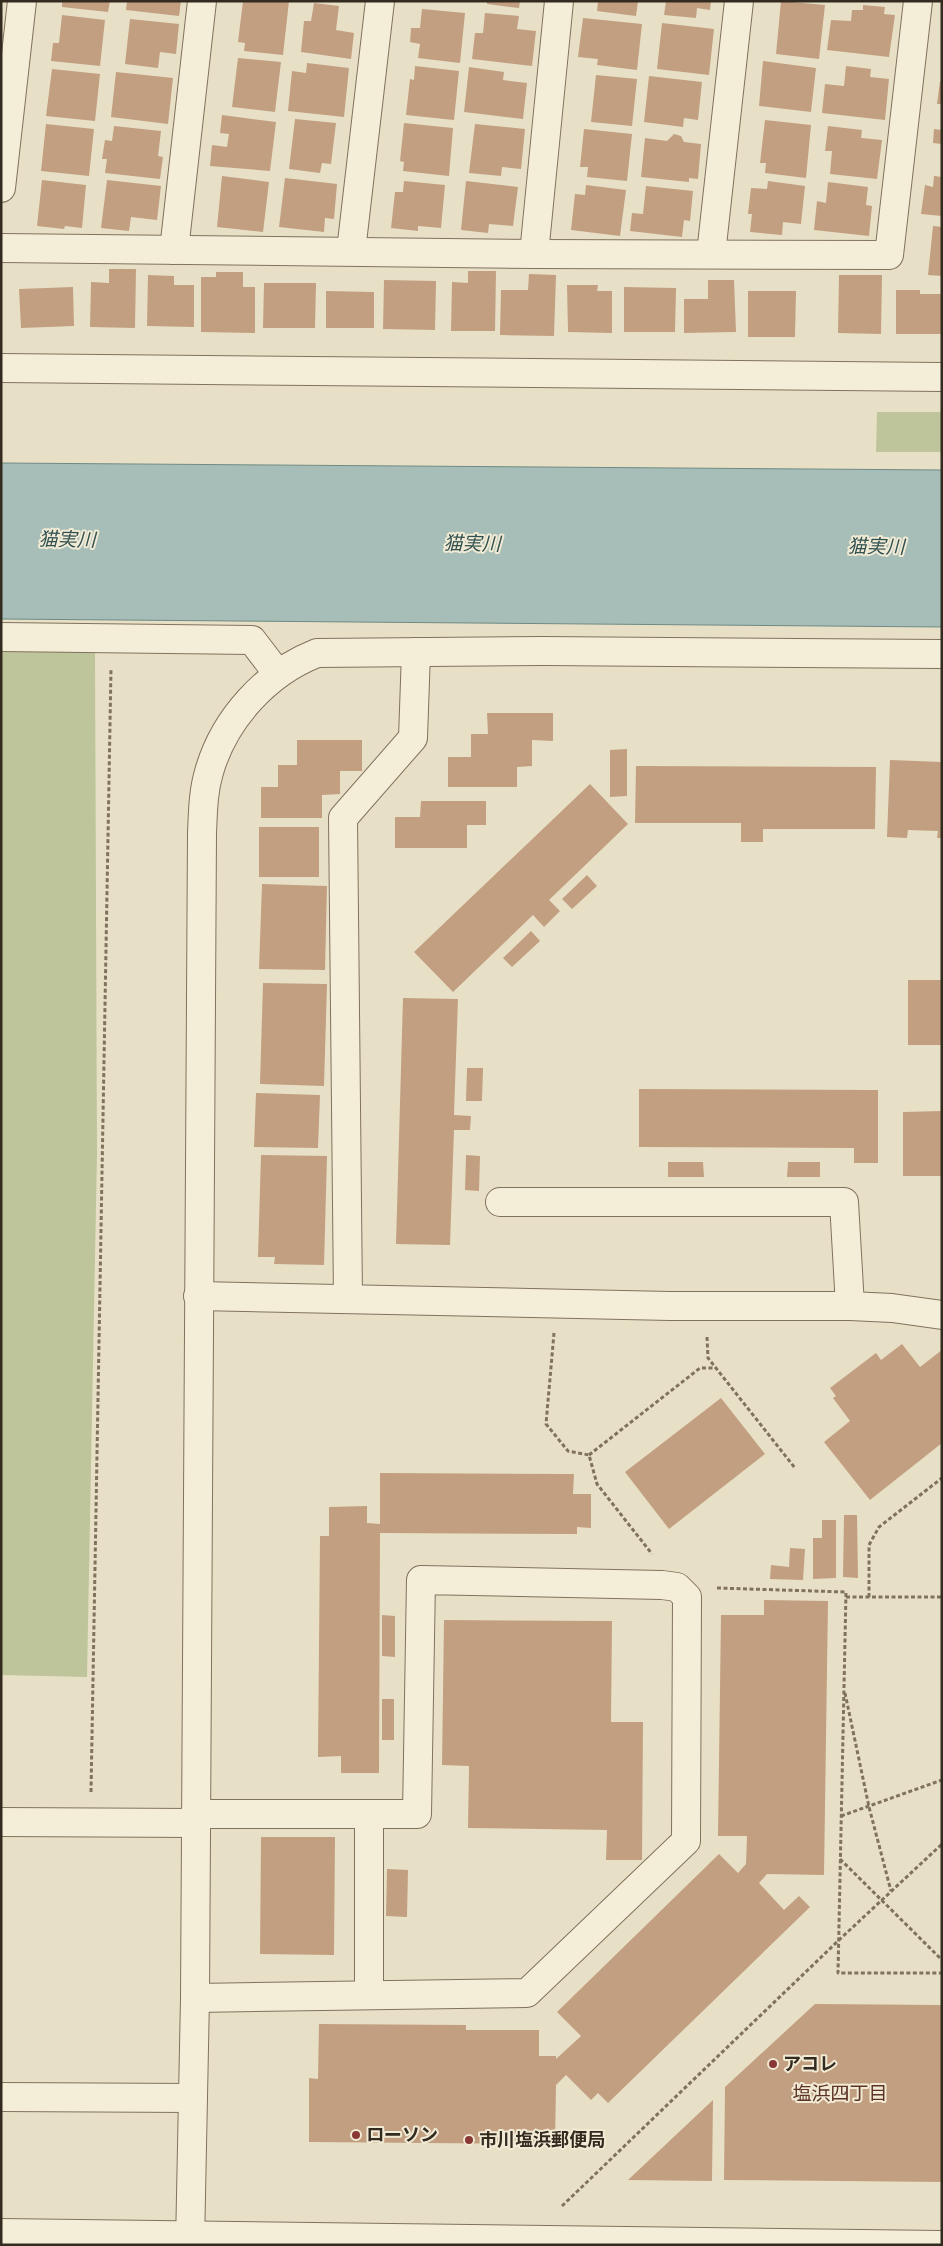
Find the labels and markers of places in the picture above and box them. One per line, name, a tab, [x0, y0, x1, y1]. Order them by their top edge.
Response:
place label: アコレ	[783, 2051, 837, 2075]
marker: アコレ	[767, 2058, 779, 2070]
place label: ローソン	[366, 2122, 438, 2146]
place label: 市川塩浜郵便局	[479, 2127, 605, 2151]
marker: ローソン	[350, 2129, 362, 2141]
marker: 市川塩浜郵便局	[463, 2134, 475, 2146]

